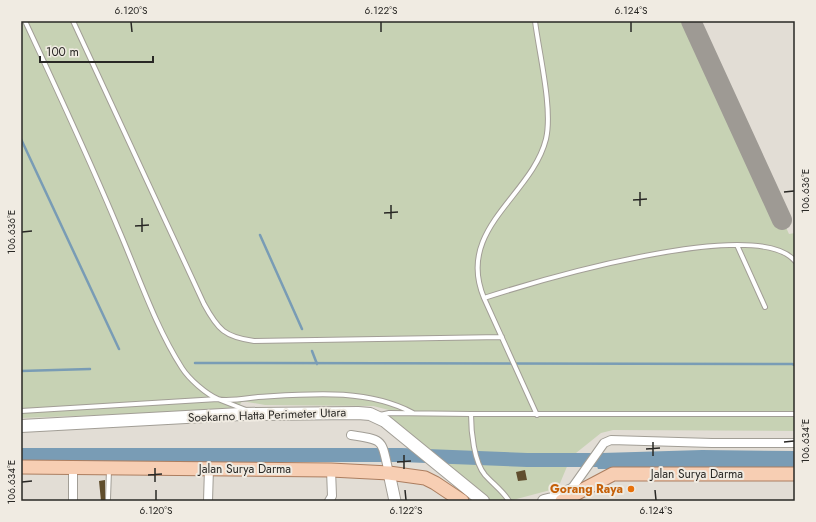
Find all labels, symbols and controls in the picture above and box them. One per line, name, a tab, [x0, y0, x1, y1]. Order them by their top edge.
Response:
text: 6.120°S	[114, 3, 148, 18]
text: 6.122°S	[365, 3, 398, 18]
text: 6.124°S	[614, 3, 648, 18]
scale bar	[40, 38, 153, 64]
text: 100 m	[46, 43, 79, 61]
text: 106.636°E	[798, 169, 813, 213]
text: 106.636°E	[4, 210, 19, 254]
street label: Soekarno Hatta Perimeter Utara	[188, 403, 347, 427]
text: 106.634°E	[798, 419, 813, 463]
text: 106.634°E	[4, 460, 19, 504]
street label: Jalan Surya Darma	[197, 460, 291, 478]
street label: Jalan Surya Darma	[649, 465, 743, 483]
place label: Gorang Raya	[550, 480, 623, 498]
marker: Gorang Raya	[626, 484, 636, 494]
text: 6.120°S	[139, 503, 173, 518]
text: 6.122°S	[390, 503, 423, 518]
text: 6.124°S	[639, 503, 673, 518]

